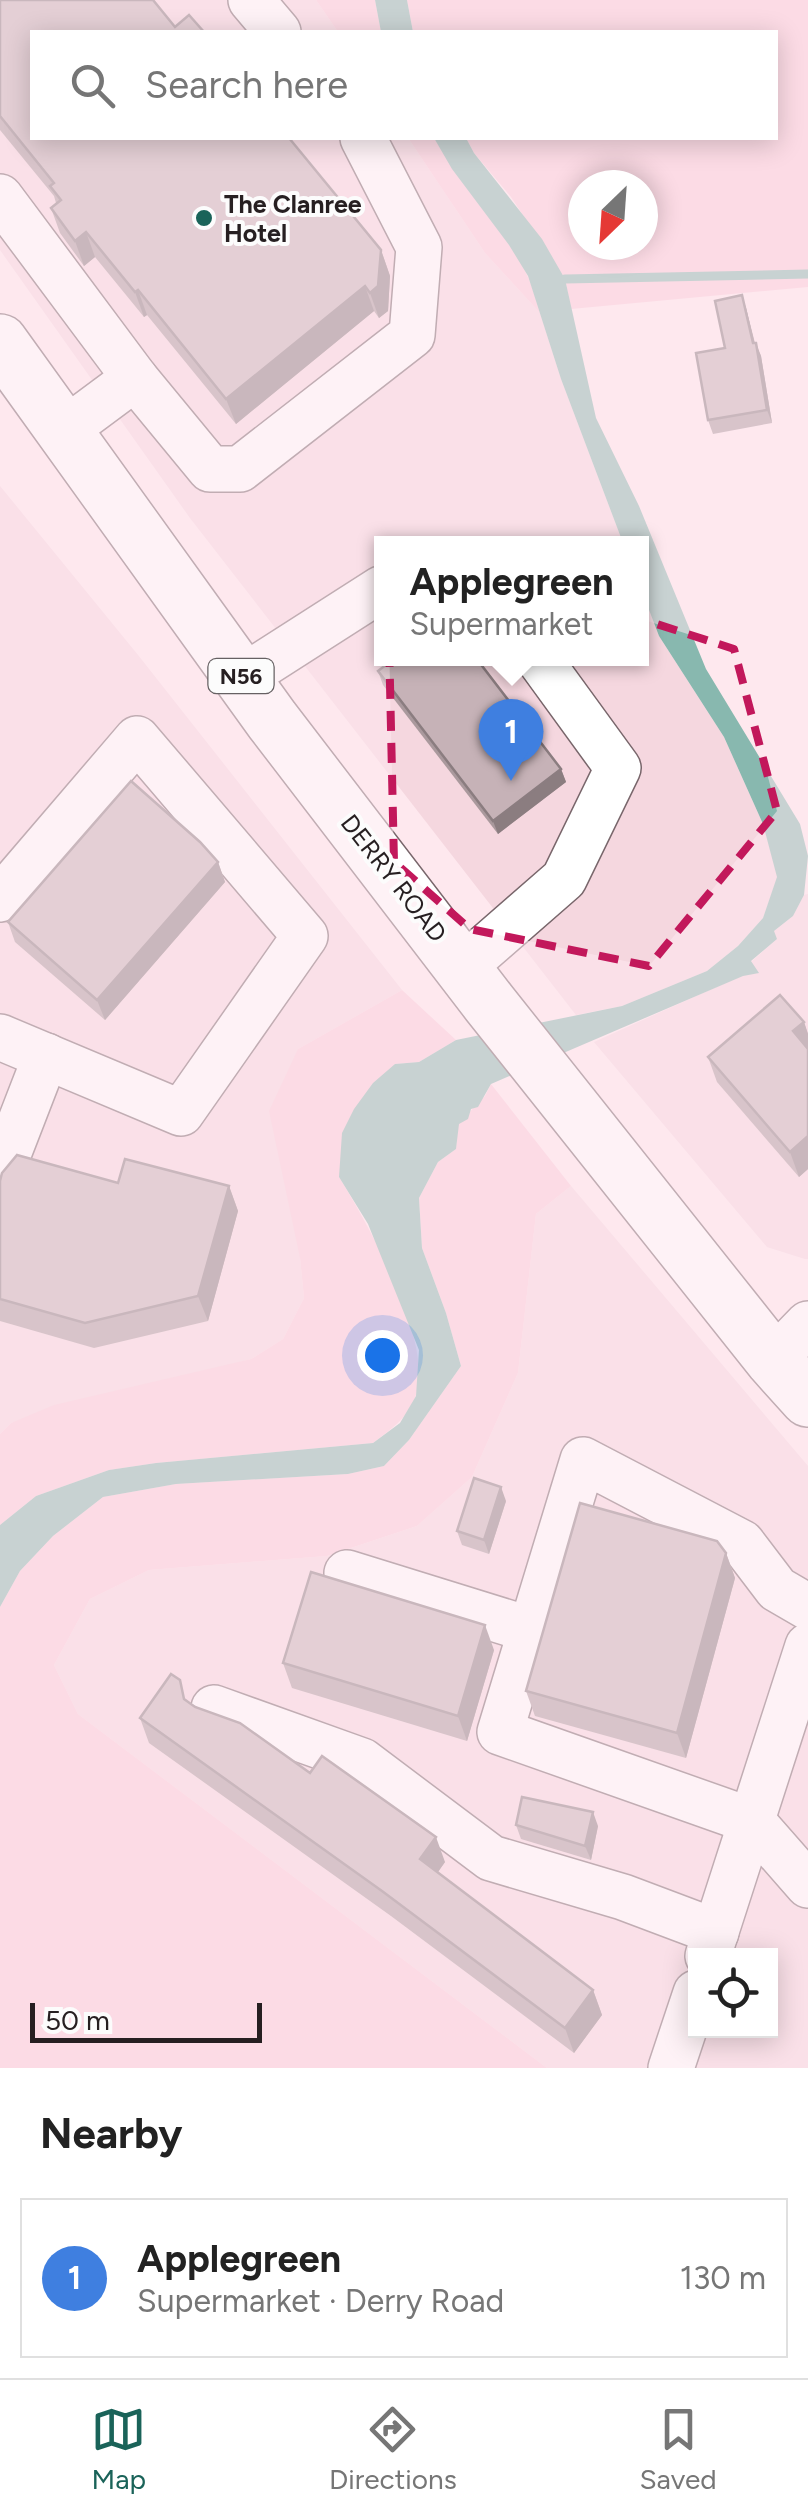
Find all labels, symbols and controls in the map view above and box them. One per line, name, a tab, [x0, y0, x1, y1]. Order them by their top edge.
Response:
search box	[30, 30, 778, 140]
icon: search	[65, 58, 120, 113]
text: Search here	[145, 62, 348, 108]
north arrow	[568, 170, 658, 260]
place label: The Clanree Hotel	[224, 189, 362, 248]
marker: The Clanree Hotel	[193, 207, 215, 229]
popup	[374, 536, 649, 666]
text: Applegreen	[409, 559, 614, 605]
text: Supermarket	[409, 605, 593, 643]
road number: N56	[208, 659, 274, 693]
pin: 1	[478, 698, 544, 781]
street label: DERRY ROAD	[335, 808, 453, 948]
your location	[357, 1330, 408, 1381]
map controls	[688, 1948, 778, 2038]
button: locate	[688, 1948, 778, 2038]
scale bar	[30, 1998, 262, 2042]
text: 50 m	[45, 2003, 110, 2037]
text: Nearby	[40, 2108, 182, 2159]
text: Applegreen	[137, 2236, 341, 2282]
text: 1	[68, 2259, 81, 2297]
text: 130 m	[680, 2259, 766, 2297]
text: Supermarket · Derry Road	[137, 2282, 504, 2320]
tab: Map	[91, 2402, 146, 2496]
tab: Directions	[329, 2402, 457, 2496]
tab: Saved	[639, 2402, 717, 2496]

